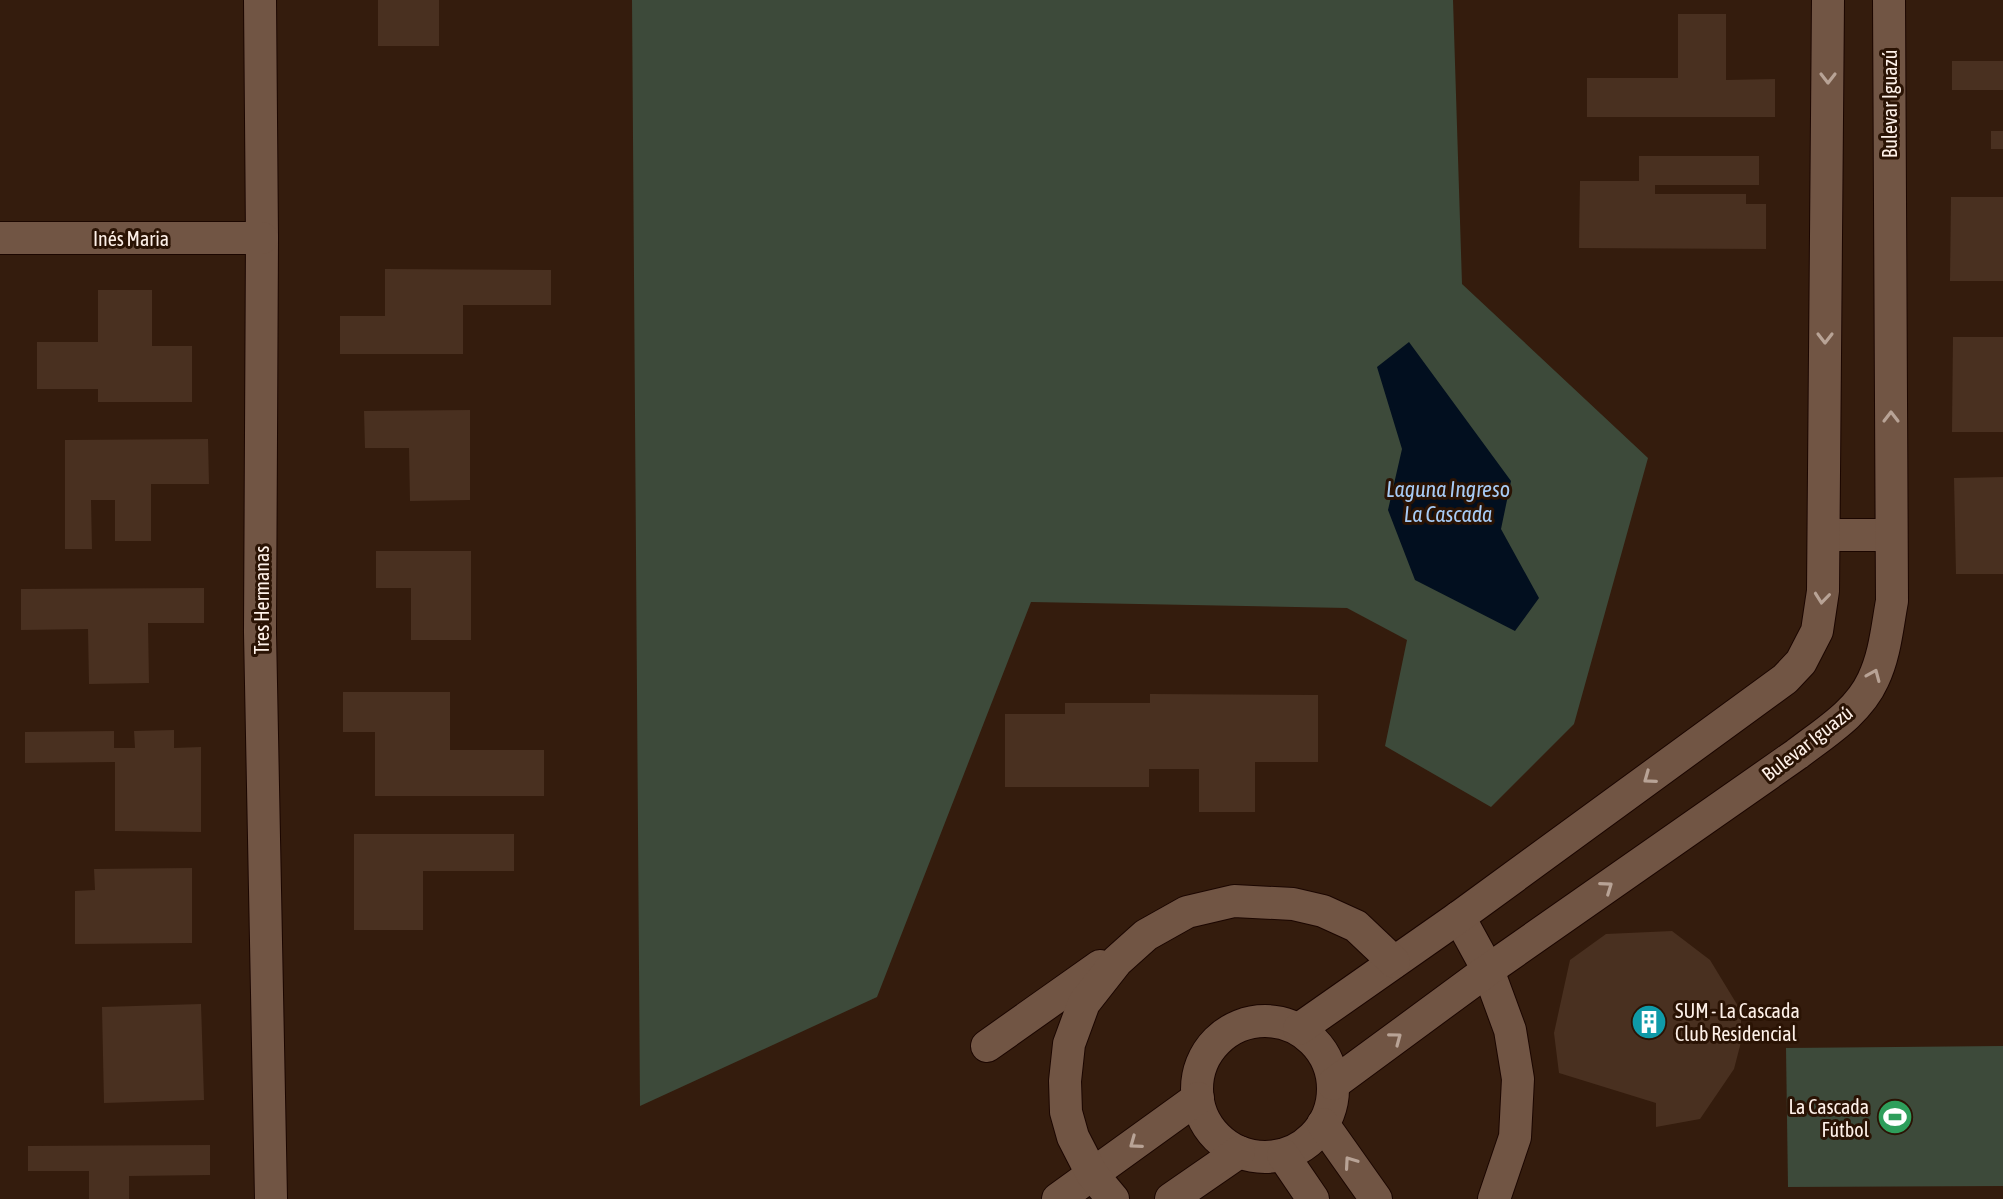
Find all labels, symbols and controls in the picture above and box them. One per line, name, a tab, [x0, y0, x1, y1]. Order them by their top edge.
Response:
street label: Bulevar Iguazú	[1878, 50, 1901, 158]
one-way arrow	[1819, 72, 1836, 85]
street label: Inés Maria	[93, 227, 169, 250]
one-way arrow	[1816, 332, 1834, 345]
one-way arrow	[1882, 410, 1900, 423]
water label: Laguna Ingreso La Cascada	[1386, 476, 1510, 527]
street label: Tres Hermanas	[250, 546, 273, 654]
one-way arrow	[1813, 592, 1830, 605]
one-way arrow	[1864, 669, 1881, 683]
street label: Bulevar Iguazú	[1757, 700, 1857, 786]
one-way arrow	[1643, 768, 1658, 783]
one-way arrow	[1599, 882, 1613, 897]
place label: SUM - La Cascada Club Residencial	[1675, 999, 1800, 1045]
building icon: SUM - La Cascada Club Residencial	[1630, 1003, 1668, 1041]
one-way arrow	[1388, 1034, 1402, 1048]
place label: La Cascada Fútbol	[1788, 1095, 1870, 1141]
sports icon: La Cascada Fútbol	[1876, 1098, 1914, 1136]
one-way arrow	[1129, 1134, 1143, 1148]
one-way arrow	[1345, 1156, 1360, 1170]

